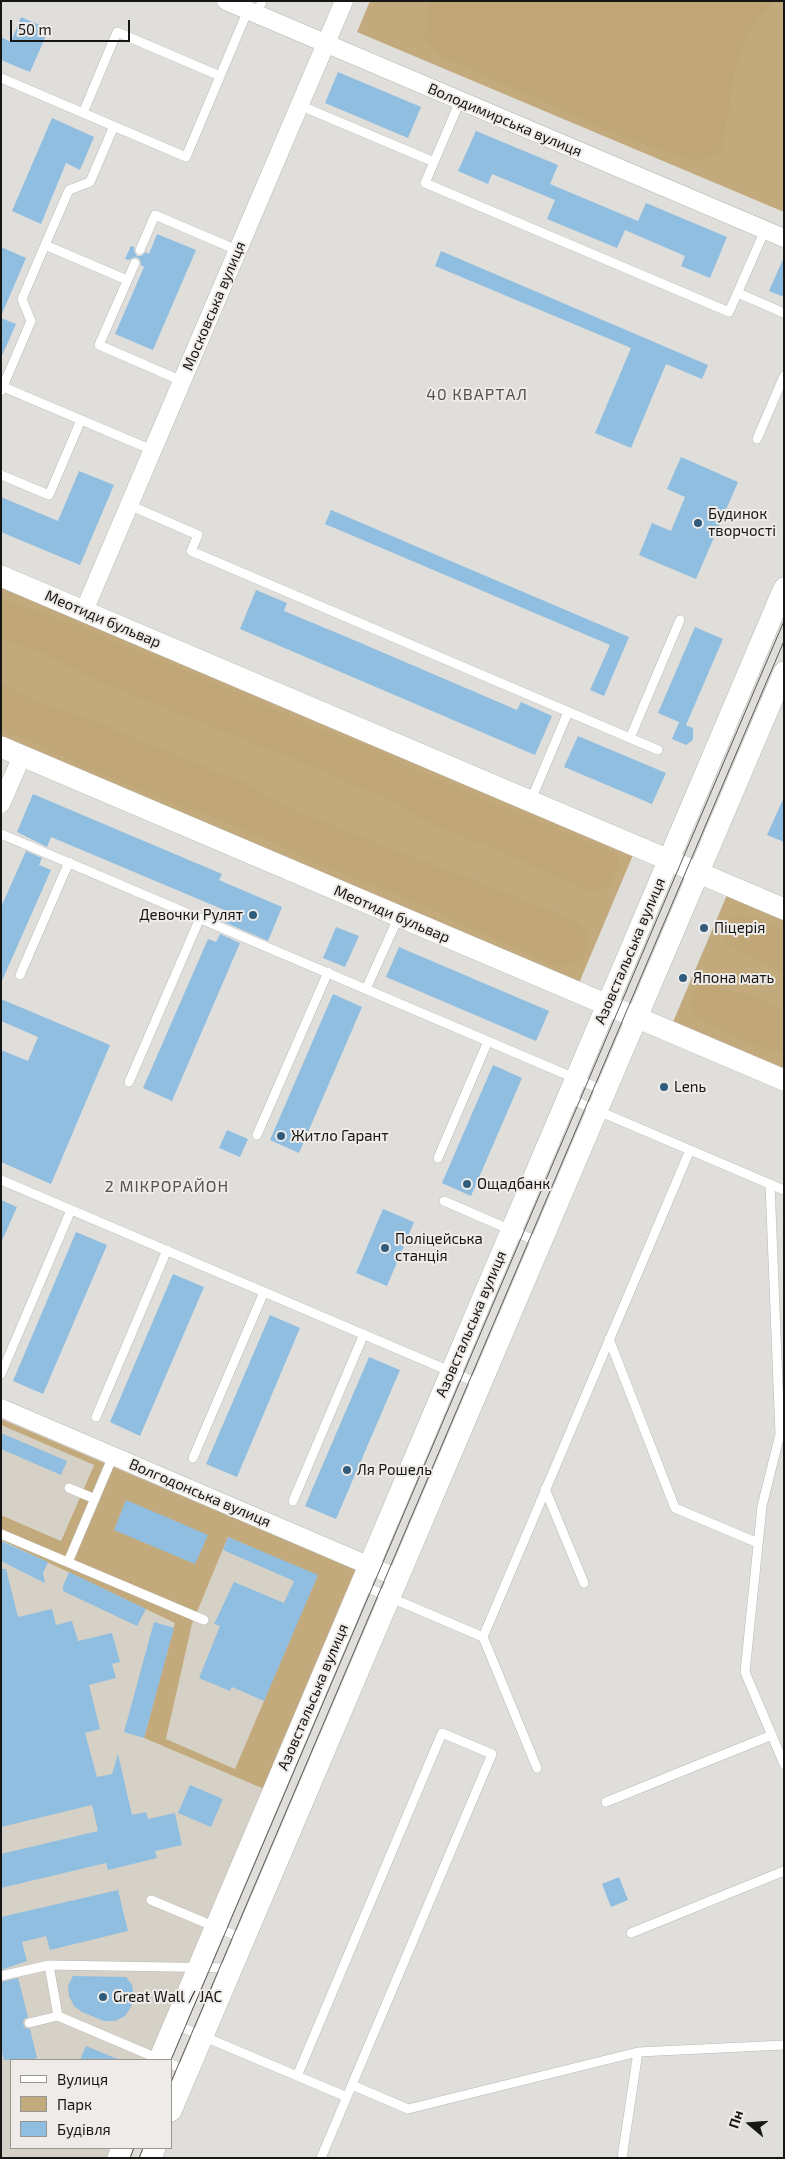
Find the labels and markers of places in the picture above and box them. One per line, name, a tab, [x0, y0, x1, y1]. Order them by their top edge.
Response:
place label: Будинок творчості	[708, 505, 776, 540]
marker: Будинок творчості	[692, 517, 704, 529]
place label: Девочки Рулят	[139, 906, 243, 924]
marker: Девочки Рулят	[247, 909, 259, 921]
place label: Піцерія	[714, 919, 765, 937]
marker: Піцерія	[698, 922, 710, 934]
place label: Япона мать	[693, 969, 774, 987]
marker: Япона мать	[677, 972, 689, 984]
place label: Lenь	[674, 1078, 706, 1096]
marker: Lenь	[658, 1081, 670, 1093]
place label: Житло Гарант	[291, 1127, 389, 1145]
marker: Житло Гарант	[275, 1130, 287, 1142]
place label: Ощадбанк	[477, 1175, 550, 1193]
marker: Ощадбанк	[461, 1178, 473, 1190]
place label: Поліцейська станція	[395, 1230, 483, 1265]
marker: Поліцейська станція	[379, 1242, 391, 1254]
place label: Ля Рошель	[357, 1461, 432, 1479]
marker: Ля Рошель	[341, 1464, 353, 1476]
place label: Great Wall / JAC	[113, 1988, 222, 2006]
marker: Great Wall / JAC	[97, 1991, 109, 2003]

